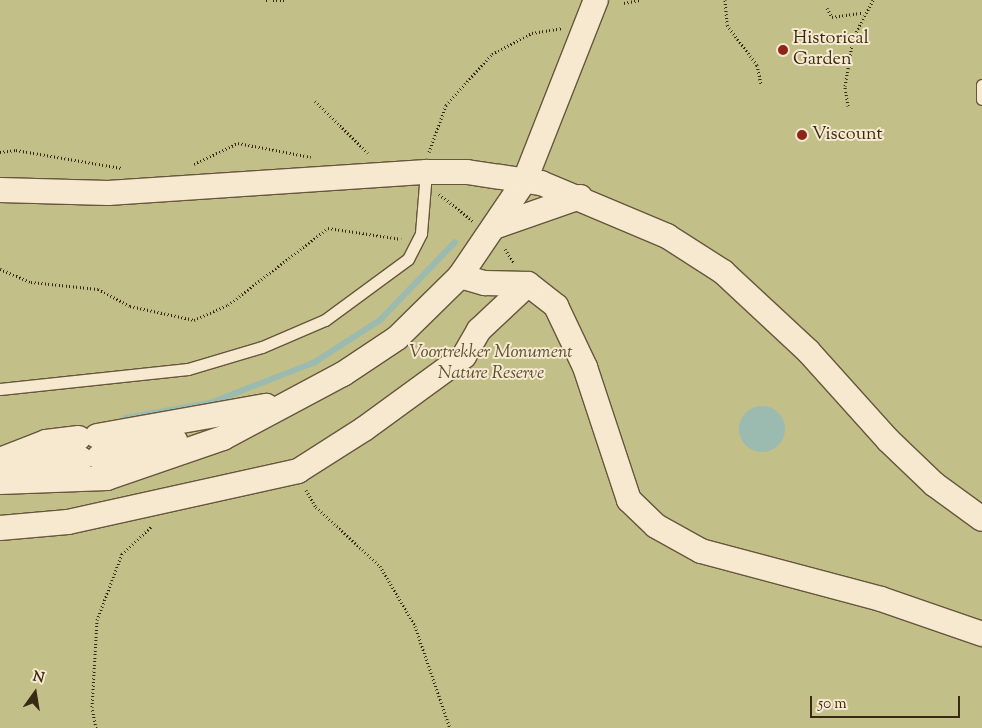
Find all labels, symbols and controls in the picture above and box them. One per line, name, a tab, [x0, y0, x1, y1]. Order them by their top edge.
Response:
place label: Historical Garden	[793, 29, 869, 72]
marker: Historical Garden	[777, 44, 789, 56]
place label: Viscount	[812, 124, 883, 146]
marker: Viscount	[796, 129, 808, 141]
park label: Voortrekker Monument Nature Reserve	[409, 343, 573, 386]
text: N	[31, 667, 46, 689]
north arrow	[10, 668, 60, 718]
scale bar	[812, 686, 962, 718]
text: 50 m	[818, 694, 847, 715]

